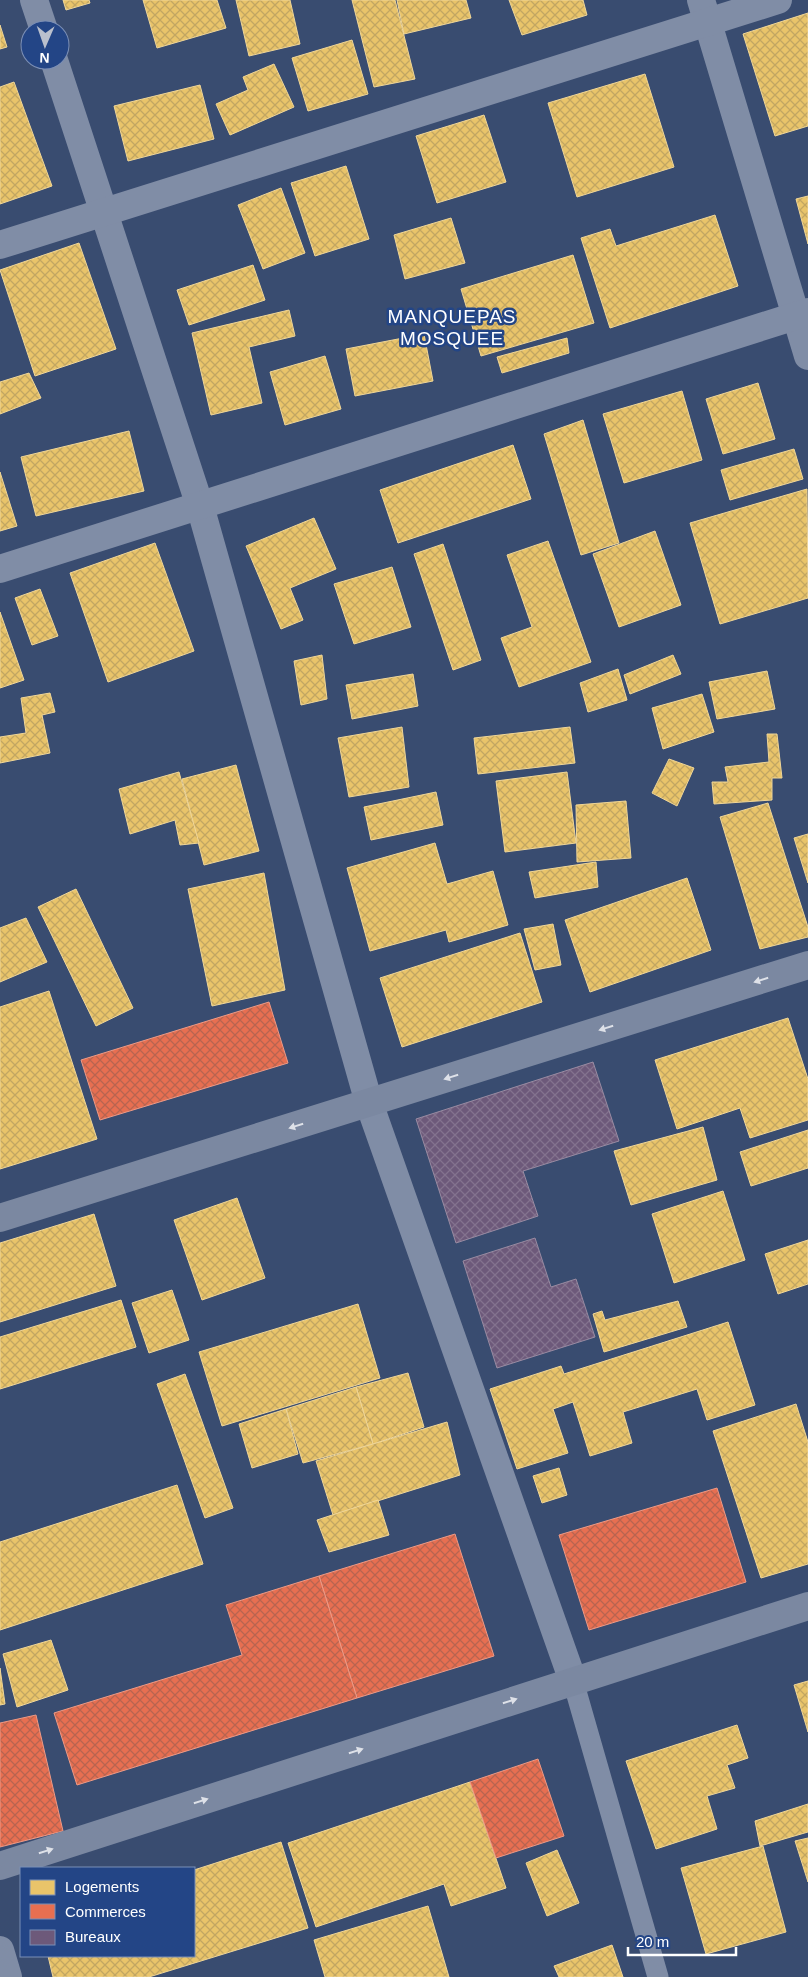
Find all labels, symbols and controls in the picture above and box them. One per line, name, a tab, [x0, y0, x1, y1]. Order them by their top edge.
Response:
north arrow	[20, 20, 70, 70]
text: N	[39, 50, 50, 66]
district label: MANQUEPAS MOSQUEE	[387, 306, 517, 349]
one-way arrow	[754, 976, 769, 984]
one-way arrow	[599, 1025, 614, 1033]
one-way arrow	[444, 1074, 459, 1082]
one-way arrow	[289, 1122, 304, 1130]
one-way arrow	[503, 1697, 518, 1704]
one-way arrow	[348, 1747, 363, 1754]
one-way arrow	[194, 1797, 209, 1805]
one-way arrow	[39, 1846, 54, 1854]
legend	[20, 1867, 195, 1957]
text: Logements	[65, 1878, 139, 1895]
text: Commerces	[65, 1903, 146, 1920]
scale bar	[628, 1924, 736, 1956]
text: Bureaux	[65, 1928, 121, 1945]
text: 20 m	[636, 1933, 669, 1950]

